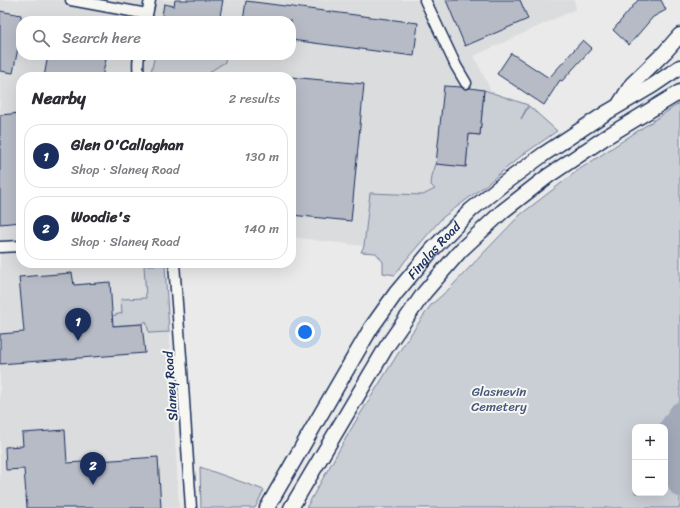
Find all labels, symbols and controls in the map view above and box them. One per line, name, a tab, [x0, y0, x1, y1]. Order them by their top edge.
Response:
search box	[16, 16, 296, 60]
text: Search here	[62, 25, 141, 51]
icon: search	[30, 27, 52, 49]
text: Nearby	[32, 83, 86, 113]
text: 2 results	[229, 87, 280, 110]
text: Glen O'Callaghan	[71, 132, 184, 158]
text: 1	[43, 145, 49, 168]
text: 130 m	[245, 145, 279, 168]
text: Shop · Slaney Road	[71, 158, 180, 181]
text: Woodie's	[71, 204, 130, 230]
street label: Finglas Road	[401, 215, 467, 284]
text: 2	[42, 217, 50, 240]
text: 140 m	[244, 217, 279, 240]
text: Shop · Slaney Road	[71, 230, 180, 253]
pin: 1	[65, 308, 91, 341]
your location	[295, 322, 315, 342]
street label: Slaney Road	[157, 349, 184, 422]
park label: Glasnevin Cemetery	[471, 380, 527, 418]
map controls	[632, 424, 668, 496]
button: +	[632, 424, 668, 460]
pin: 2	[80, 452, 106, 485]
button: −	[632, 460, 668, 496]

